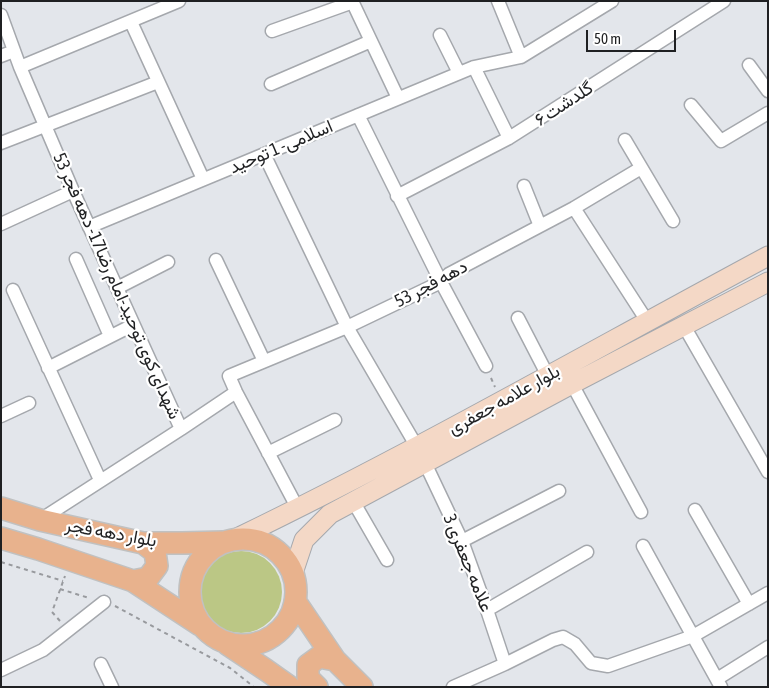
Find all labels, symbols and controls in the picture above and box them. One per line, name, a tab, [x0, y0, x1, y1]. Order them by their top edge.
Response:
scale bar	[589, 20, 679, 52]
text: 50 m	[594, 30, 621, 47]
street label: گلدشت ۶	[531, 77, 597, 131]
street label: اسلامی- 1 توحید	[226, 115, 336, 179]
street label: شهدای کوی توحید-امام رضا17- دهه فجر 53	[48, 149, 186, 423]
street label: دهه فجر 53	[391, 256, 471, 312]
street label: بلوار علامه جعفری	[444, 360, 564, 440]
street label: علامه جعفری 3	[439, 511, 497, 615]
street label: بلوار دهه فجر	[64, 514, 158, 552]

